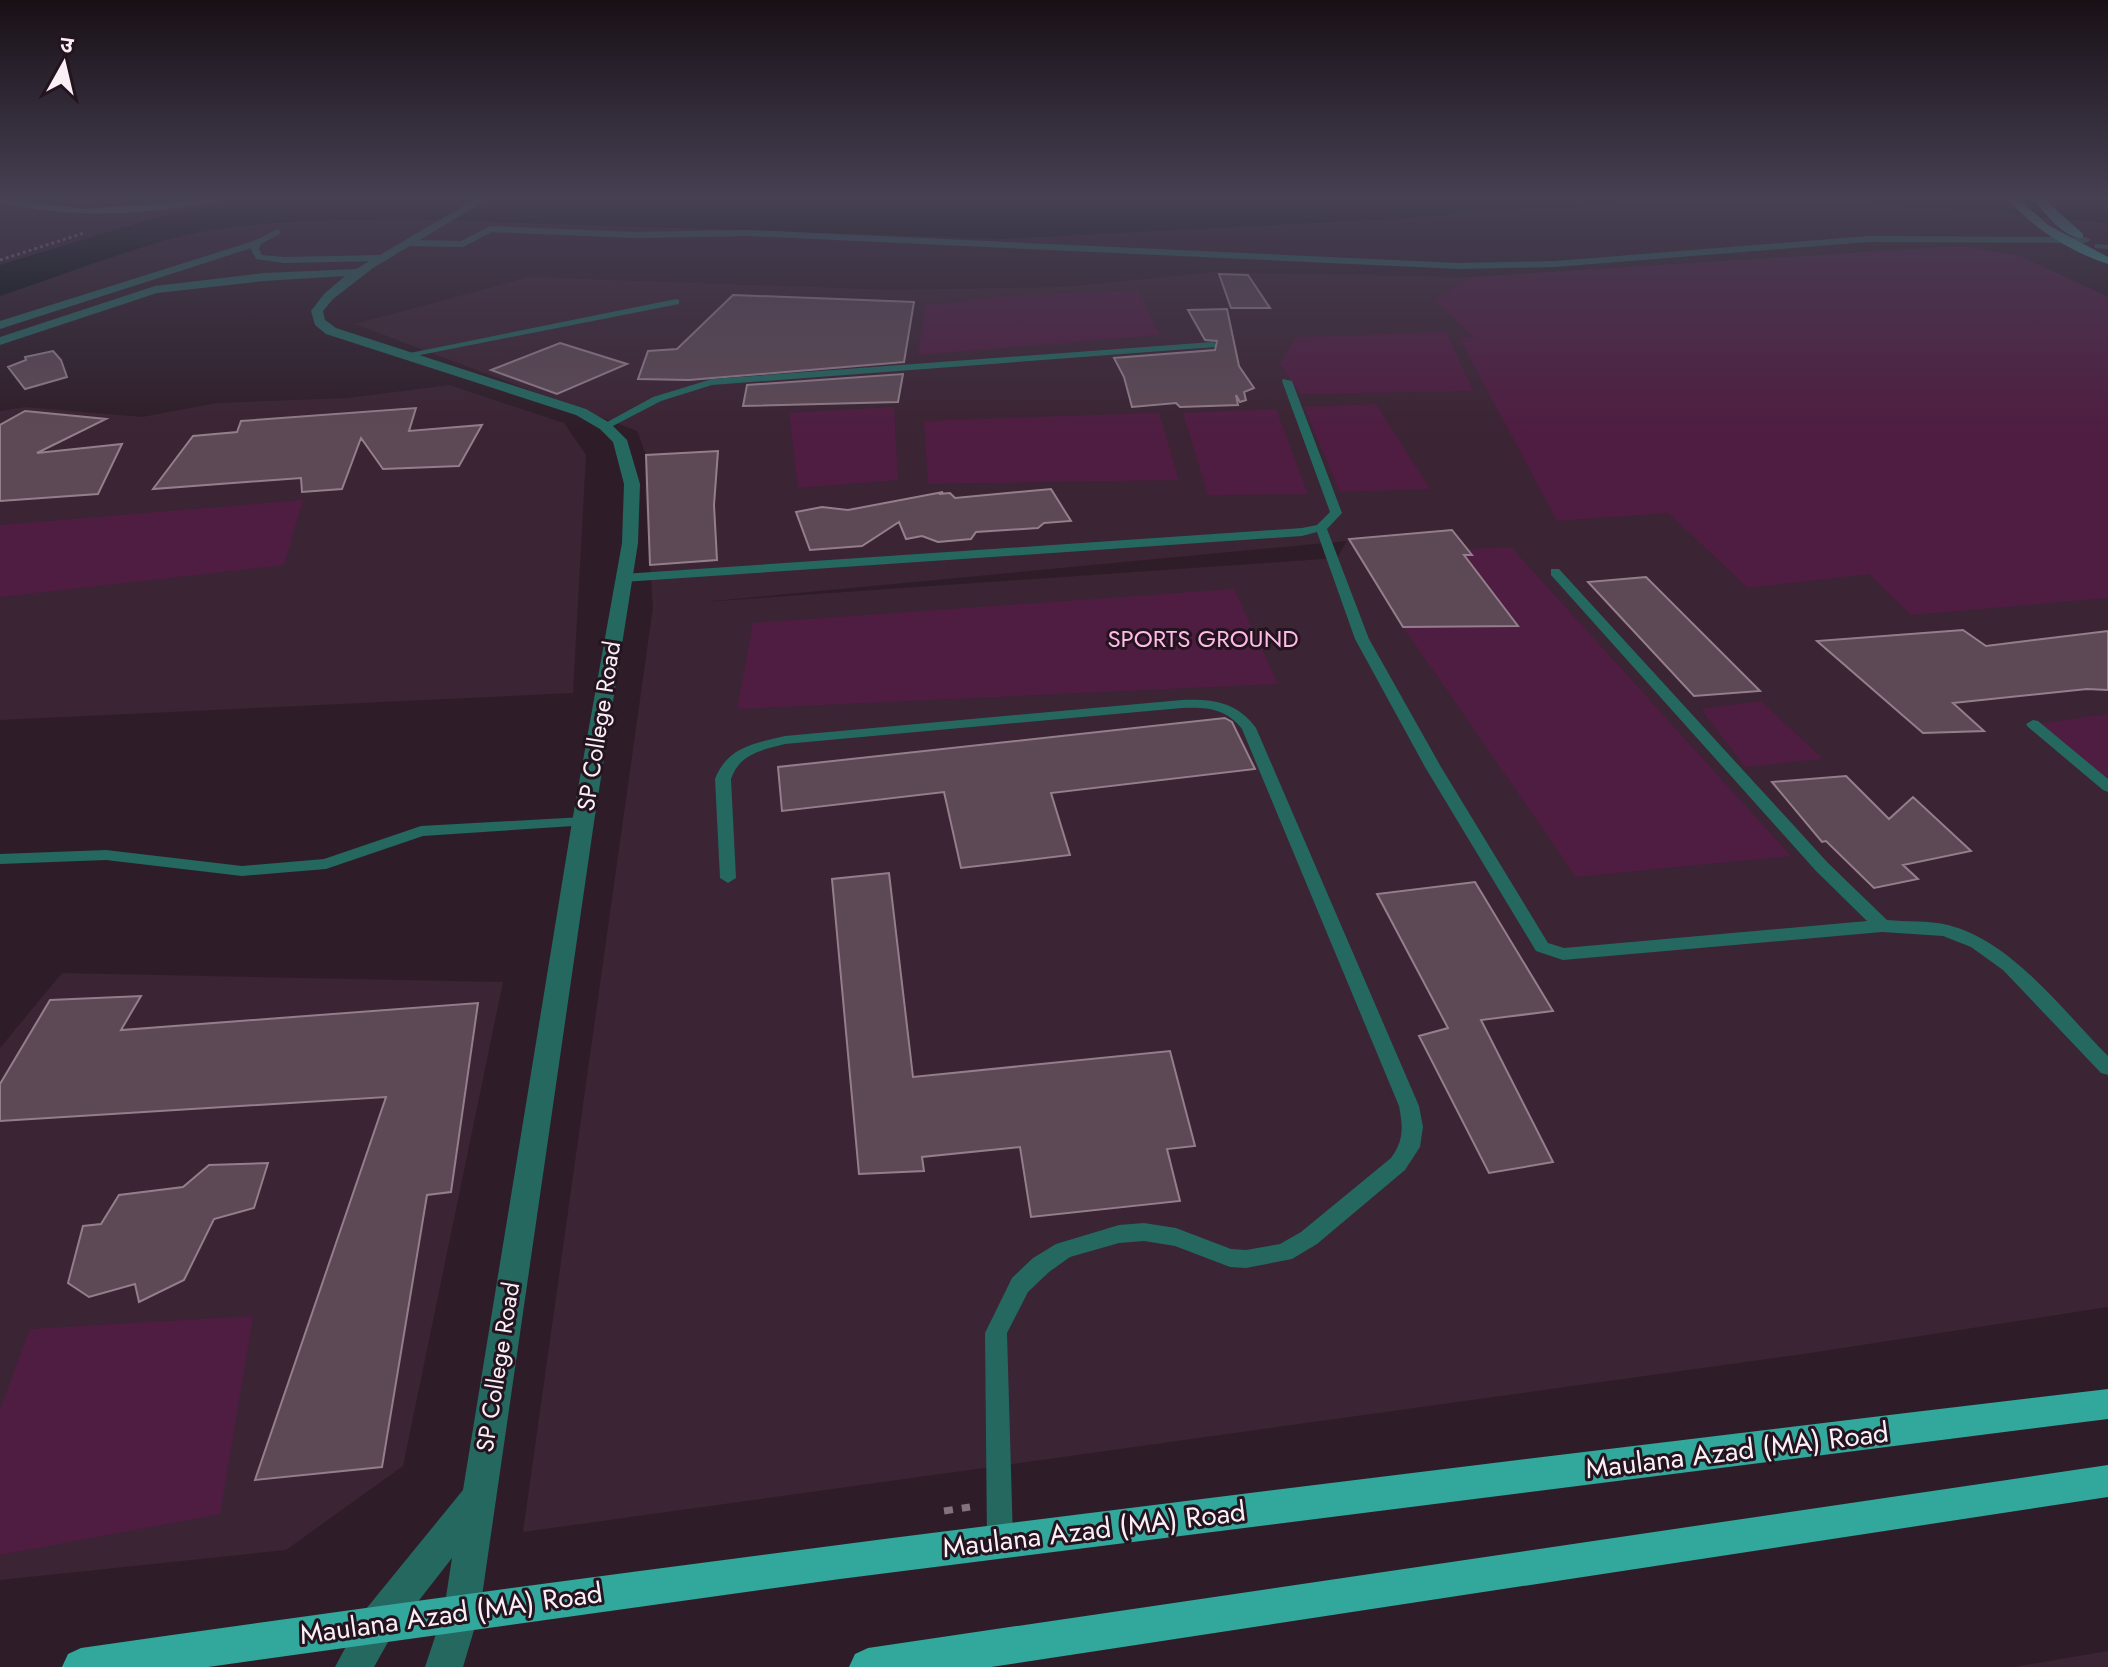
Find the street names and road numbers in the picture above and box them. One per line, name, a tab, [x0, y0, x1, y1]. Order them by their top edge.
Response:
street label: SP College Road	[568, 639, 629, 813]
street label: SP College Road	[467, 1280, 528, 1454]
street label: Maulana Azad (MA) Road	[1583, 1412, 1891, 1489]
street label: Maulana Azad (MA) Road	[940, 1491, 1248, 1568]
street label: Maulana Azad (MA) Road	[297, 1572, 605, 1655]

